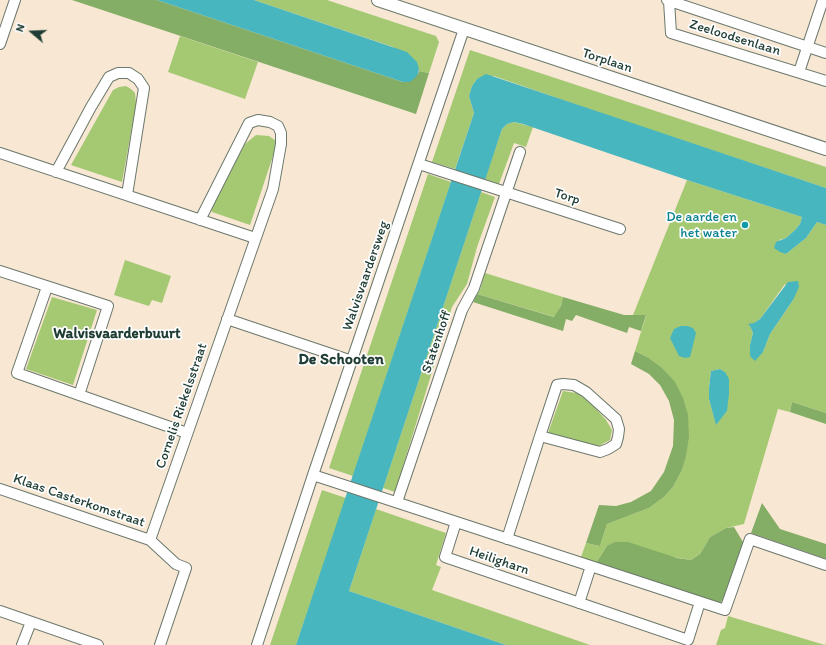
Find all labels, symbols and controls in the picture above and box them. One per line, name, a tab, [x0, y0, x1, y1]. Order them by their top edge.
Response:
north arrow	[12, 12, 52, 52]
street label: Zeeloodsenlaan	[687, 16, 783, 60]
text: N	[13, 22, 28, 34]
street label: Torplaan	[580, 45, 634, 77]
street label: Torp	[552, 185, 582, 209]
place label: De aarde en het water	[666, 209, 737, 242]
street label: Walvisvaardersweg	[339, 219, 393, 333]
marker: De aarde en het water	[740, 220, 750, 230]
street label: Statenhoff	[418, 308, 456, 376]
district label: Walvisvaarderbuurt	[53, 325, 181, 343]
street label: Cornelis Riekelsstraat	[153, 341, 211, 471]
district label: De Schooten	[298, 350, 384, 370]
street label: Klaas Casterkomstraat	[11, 471, 147, 531]
street label: Heiligharn	[467, 543, 531, 579]

